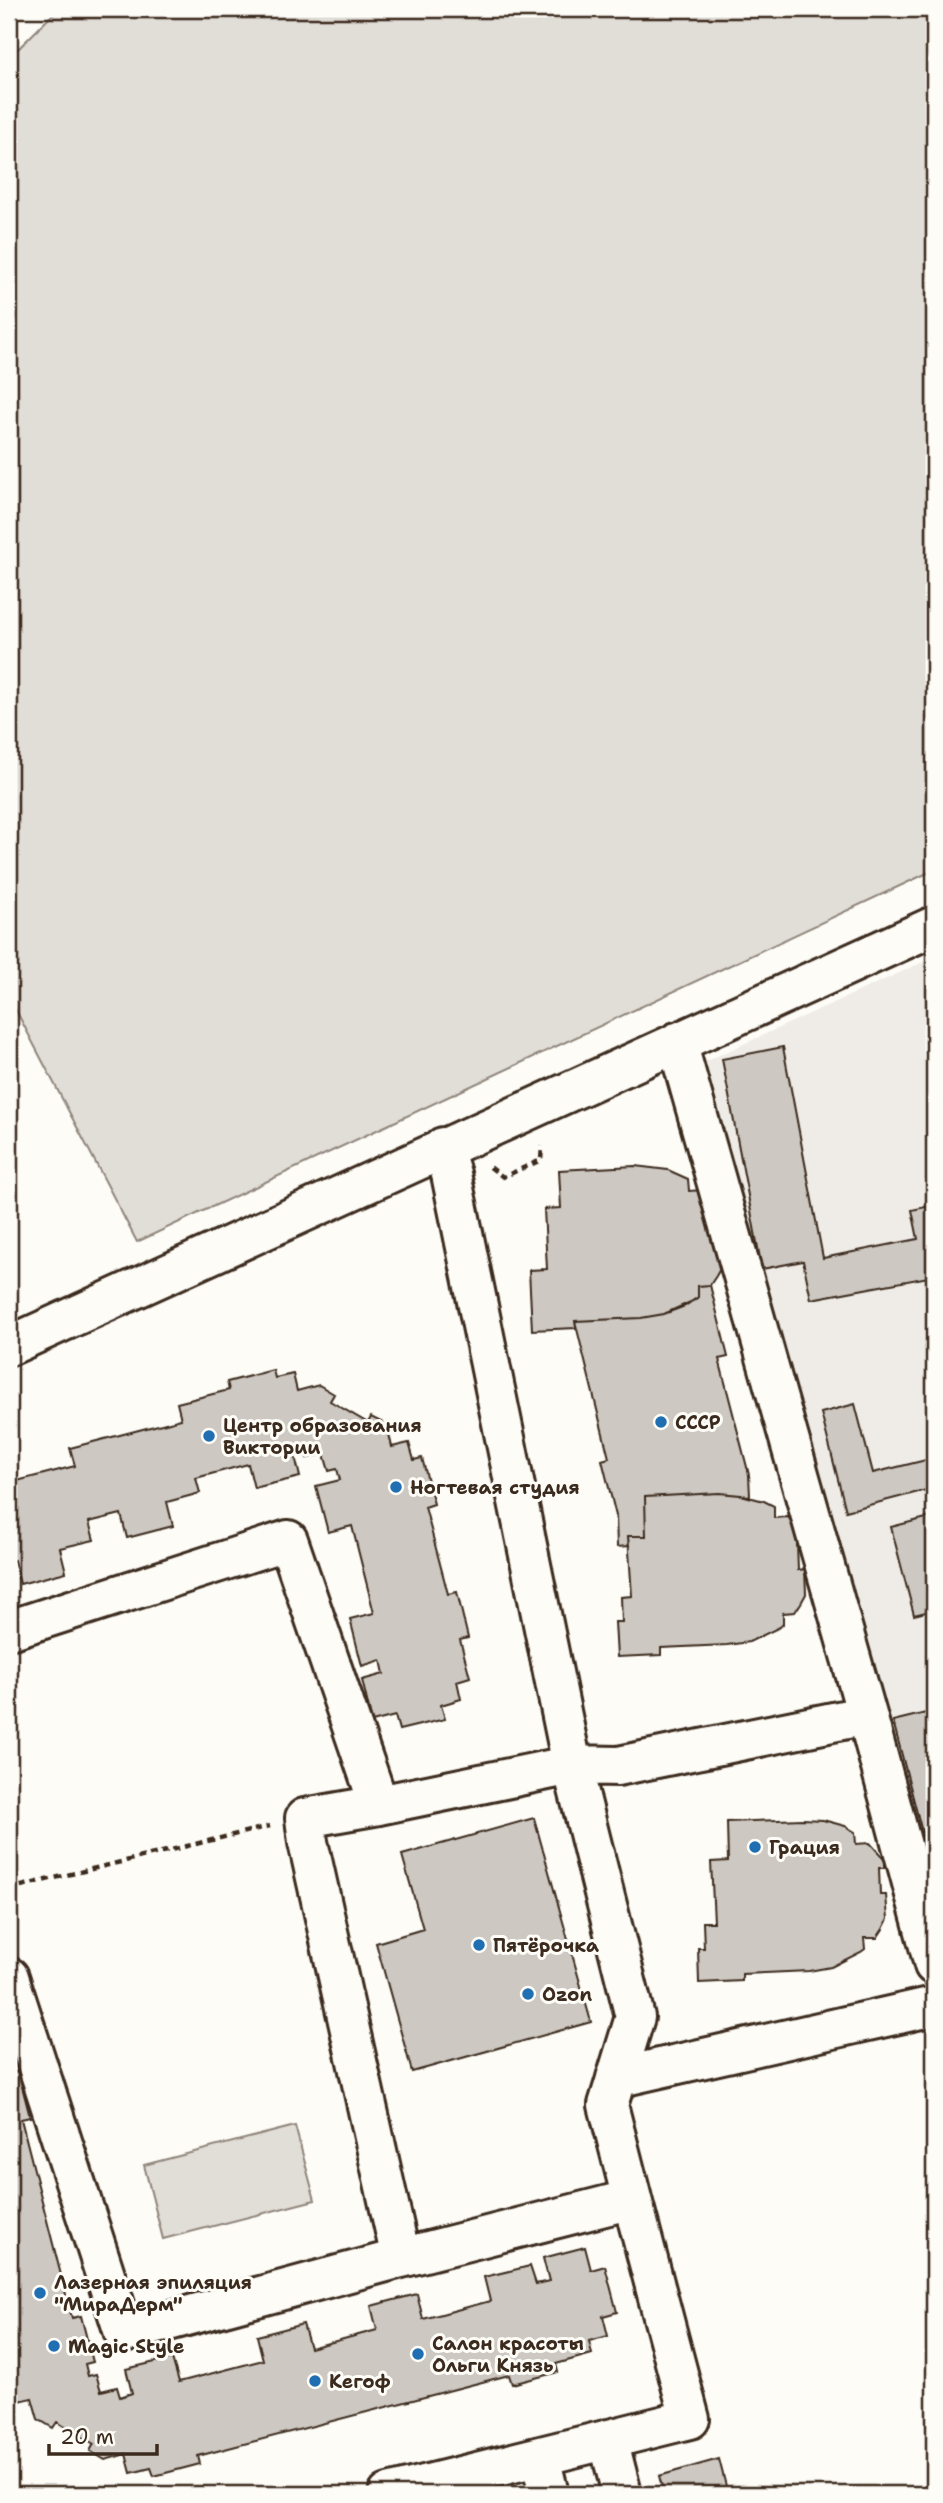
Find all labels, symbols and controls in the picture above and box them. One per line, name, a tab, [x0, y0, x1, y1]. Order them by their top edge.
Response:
place label: СССР	[675, 1410, 721, 1435]
place label: Центр образования Виктории	[223, 1413, 422, 1460]
marker: СССР	[653, 1414, 669, 1430]
marker: Центр образования Виктории	[201, 1428, 217, 1444]
place label: Ногтевая студия	[410, 1475, 580, 1500]
marker: Ногтевая студия	[388, 1479, 404, 1495]
place label: Грация	[769, 1835, 840, 1860]
marker: Грация	[747, 1839, 763, 1855]
place label: Пятёрочка	[493, 1933, 599, 1958]
marker: Пятёрочка	[471, 1937, 487, 1953]
place label: Ozon	[542, 1982, 592, 2007]
marker: Ozon	[520, 1986, 536, 2002]
place label: Лазерная эпиляция "МираДерм"	[54, 2270, 252, 2317]
marker: Лазерная эпиляция "МираДерм"	[32, 2285, 48, 2301]
place label: Салон красоты Ольги Князь	[432, 2331, 584, 2378]
place label: Magic Style	[68, 2334, 184, 2359]
marker: Magic Style	[46, 2338, 62, 2354]
marker: Салон красоты Ольги Князь	[410, 2346, 426, 2362]
place label: Кегоф	[329, 2369, 391, 2394]
marker: Кегоф	[307, 2373, 323, 2389]
scale bar	[49, 2412, 158, 2456]
text: 20 m	[60, 2423, 114, 2451]

